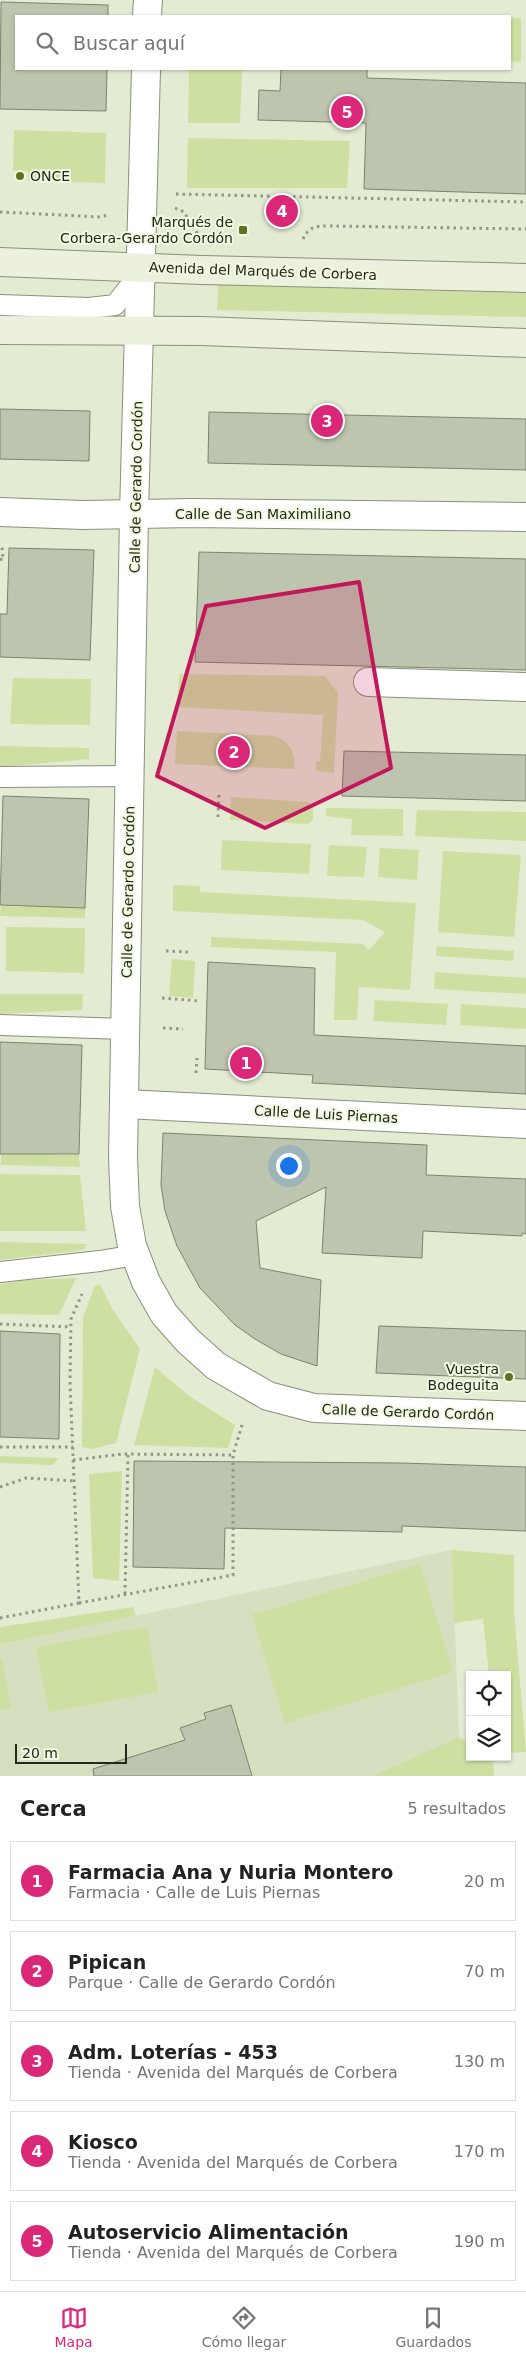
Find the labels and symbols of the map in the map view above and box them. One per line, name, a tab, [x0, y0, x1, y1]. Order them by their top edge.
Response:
pin: 5	[331, 93, 363, 131]
place label: ONCE	[30, 168, 70, 184]
marker: ONCE	[14, 170, 26, 182]
pin: 4	[266, 192, 298, 230]
place label: Marqués de Corbera-Gerardo Cordón	[60, 214, 233, 246]
marker: Marqués de Corbera-Gerardo Cordón	[237, 224, 249, 236]
street label: Avenida del Marqués de Corbera	[149, 259, 377, 283]
street label: Calle de Gerardo Cordón	[126, 401, 146, 573]
pin: 3	[311, 402, 343, 440]
street label: Calle de San Maximiliano	[175, 506, 351, 522]
pin: 2	[218, 733, 250, 771]
street label: Calle de Gerardo Cordón	[118, 806, 138, 978]
pin: 1	[230, 1044, 262, 1082]
street label: Calle de Luis Piernas	[254, 1102, 398, 1126]
your location	[276, 1153, 302, 1179]
place label: Vuestra Bodeguita	[428, 1361, 499, 1393]
marker: Vuestra Bodeguita	[503, 1371, 515, 1383]
street label: Calle de Gerardo Cordón	[321, 1401, 495, 1423]
scale bar	[15, 1741, 128, 1764]

